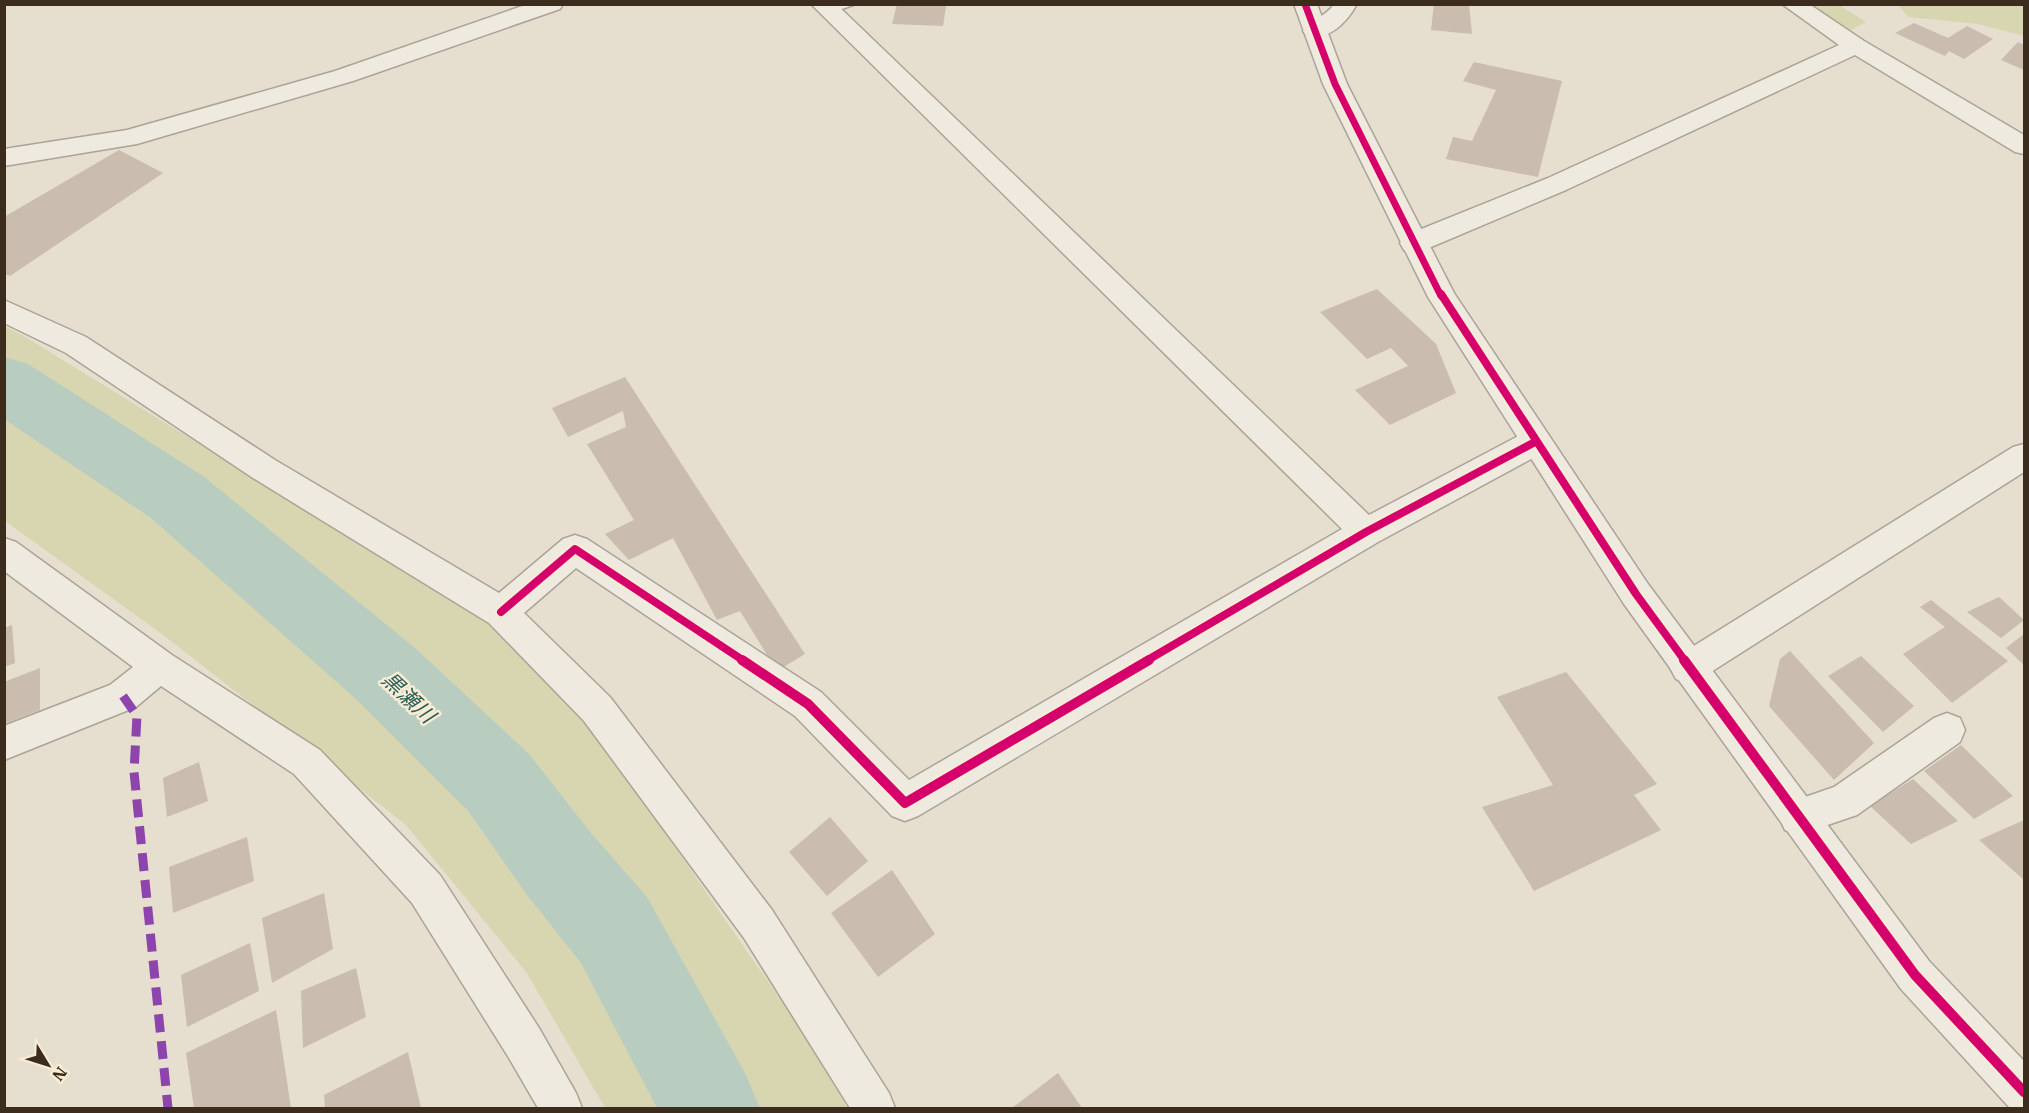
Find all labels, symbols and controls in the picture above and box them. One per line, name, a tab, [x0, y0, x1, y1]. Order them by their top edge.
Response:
water label: 黒瀬川	[376, 665, 443, 730]
north arrow	[18, 1035, 78, 1095]
text: N	[48, 1063, 72, 1085]

